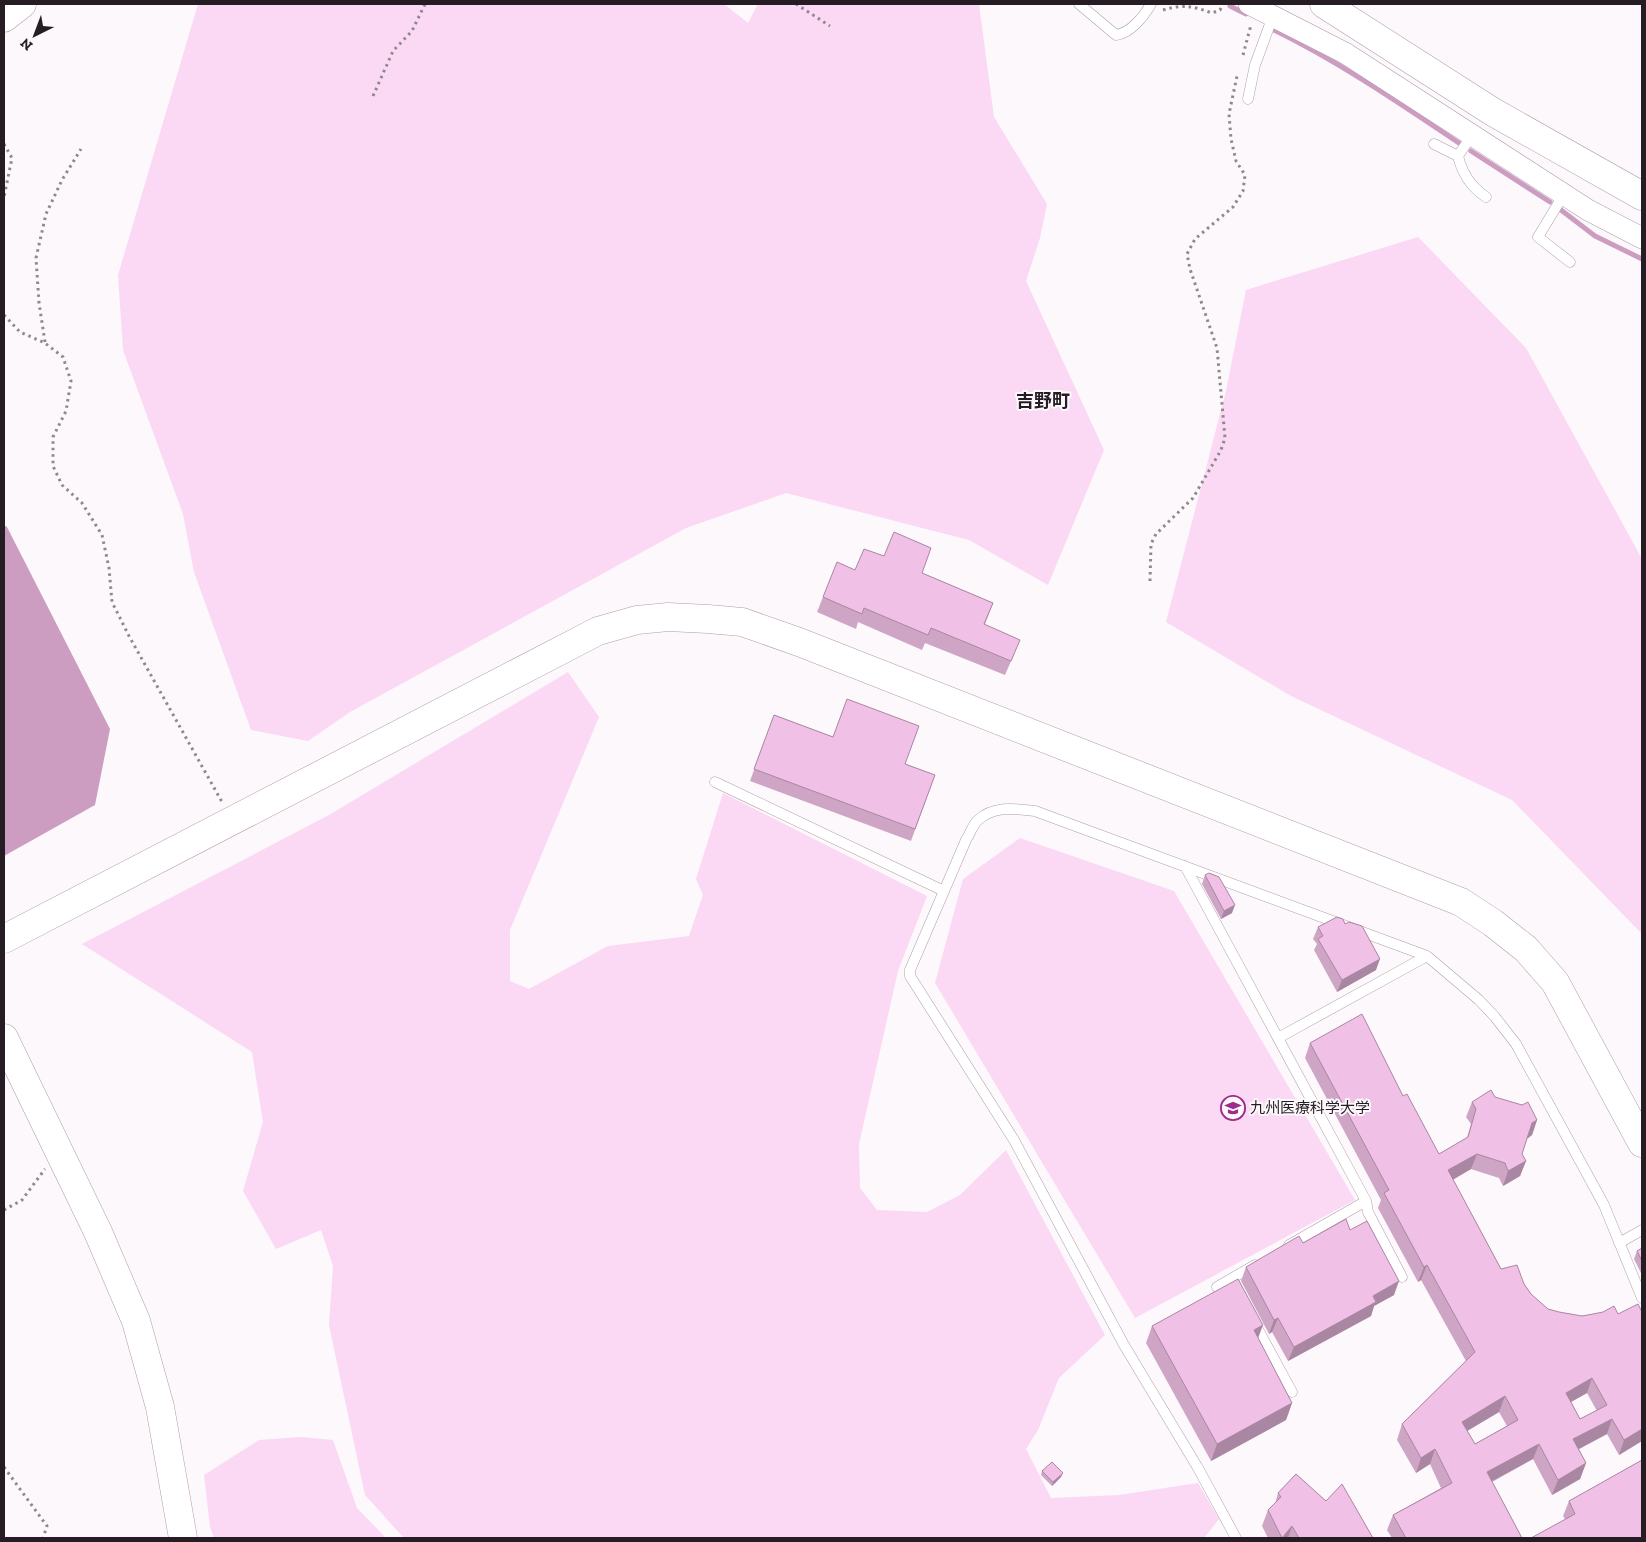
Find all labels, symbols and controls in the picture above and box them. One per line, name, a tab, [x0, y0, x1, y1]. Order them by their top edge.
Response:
north arrow	[10, 10, 60, 60]
text: N	[17, 34, 36, 54]
district label: 吉野町	[1016, 390, 1070, 412]
school or university icon: 九州医療科学大学	[1220, 1095, 1246, 1121]
place label: 九州医療科学大学	[1250, 1099, 1370, 1117]

